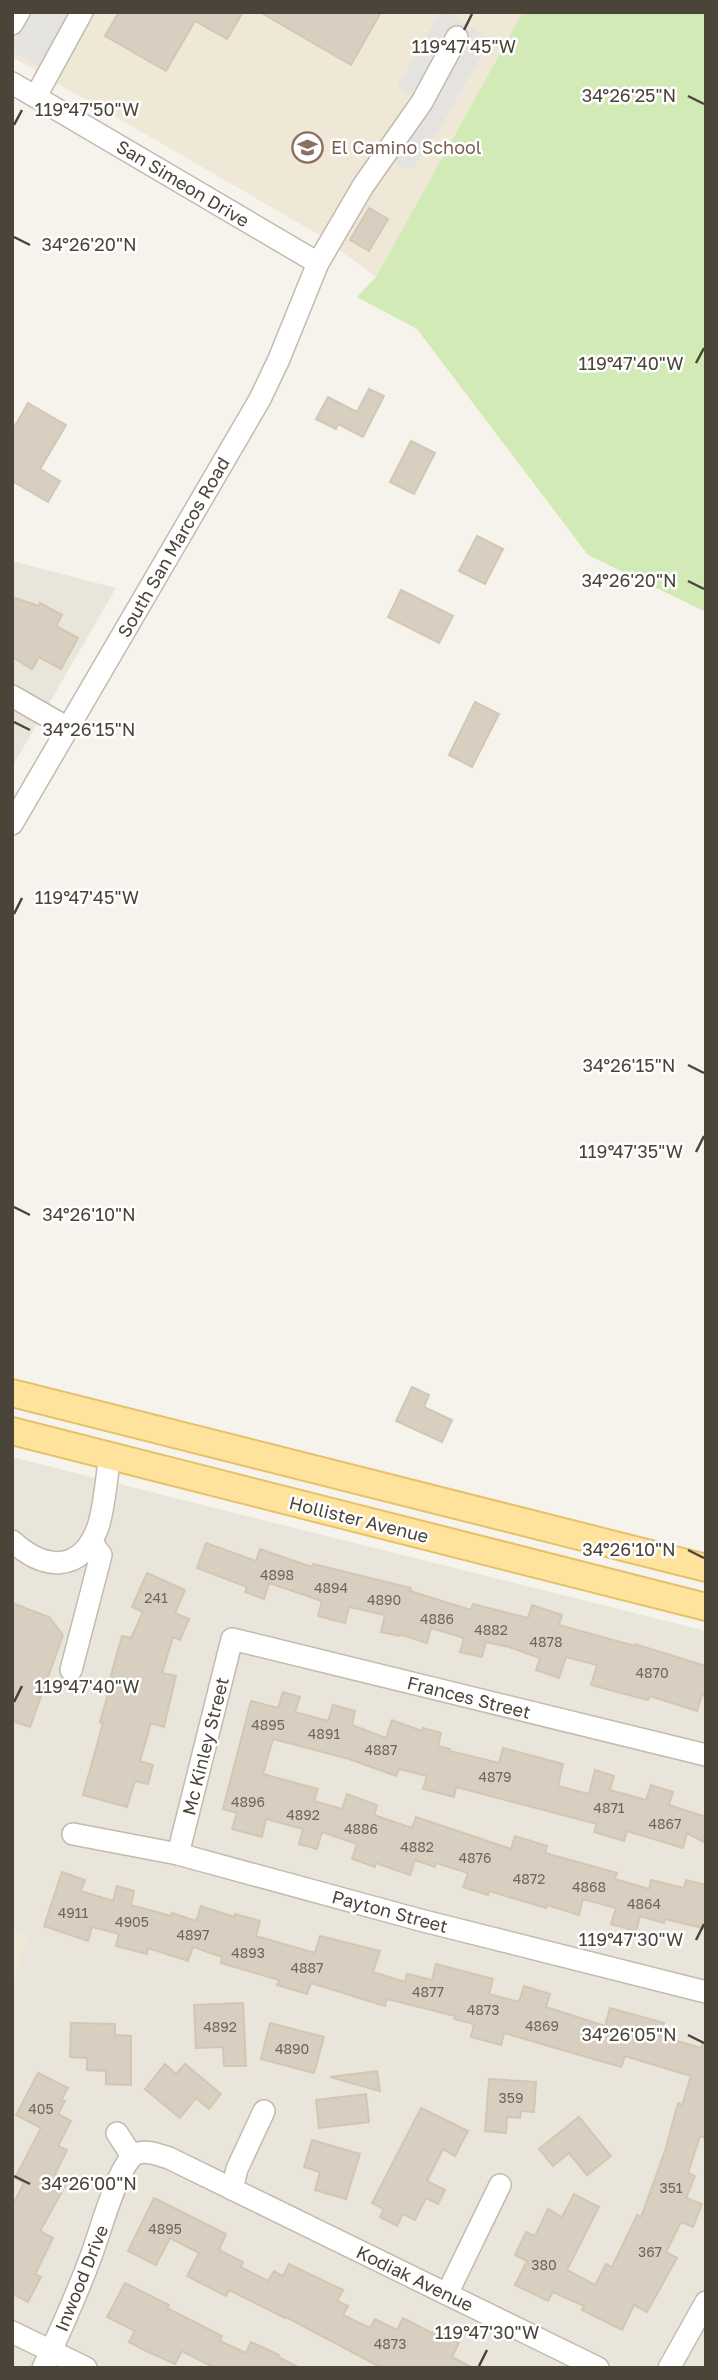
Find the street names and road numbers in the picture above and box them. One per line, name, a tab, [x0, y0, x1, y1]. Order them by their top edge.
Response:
street label: San Simeon Drive	[113, 135, 253, 231]
street label: South San Marcos Road	[112, 453, 234, 641]
street label: Hollister Avenue	[287, 1491, 431, 1547]
street label: Frances Street	[405, 1671, 533, 1723]
street label: Mc Kinley Street	[177, 1675, 233, 1817]
street label: Payton Street	[330, 1885, 450, 1937]
street label: Inwood Drive	[50, 2222, 112, 2334]
street label: Kodiak Avenue	[353, 2240, 477, 2316]

